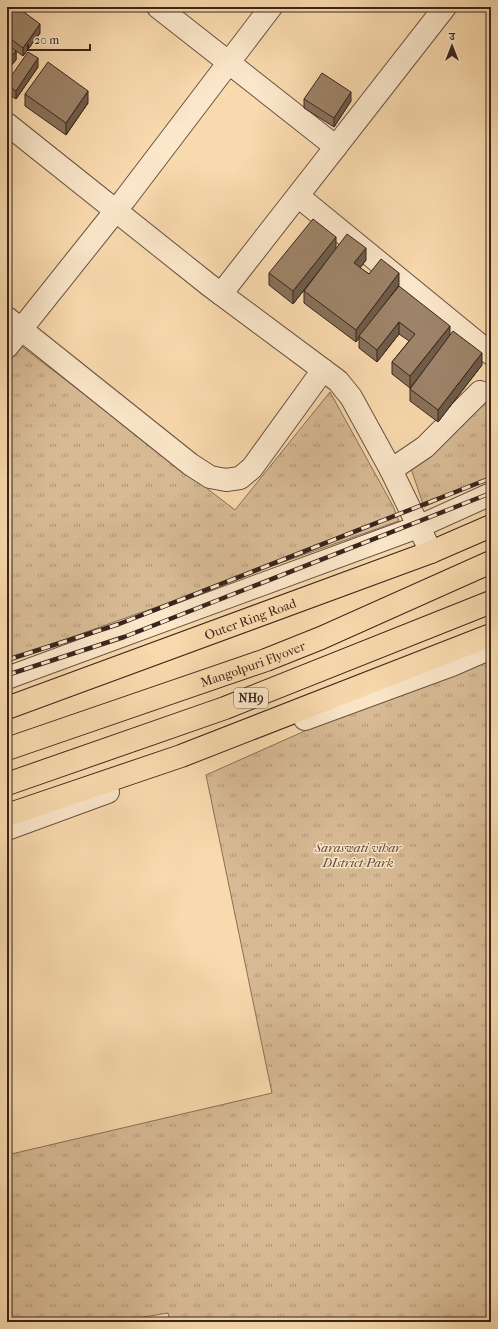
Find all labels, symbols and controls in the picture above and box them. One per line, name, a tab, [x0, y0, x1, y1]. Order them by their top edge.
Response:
scale bar	[28, 26, 90, 52]
north arrow	[432, 26, 472, 66]
text: उ	[448, 30, 456, 43]
text: 20 m	[34, 33, 59, 47]
street label: Outer Ring Road	[202, 595, 299, 642]
street label: Mangolpuri Flyover	[198, 637, 308, 690]
road number: NH9	[234, 688, 268, 708]
park label: Saraswati vihar DIstrict Park	[314, 840, 402, 870]

